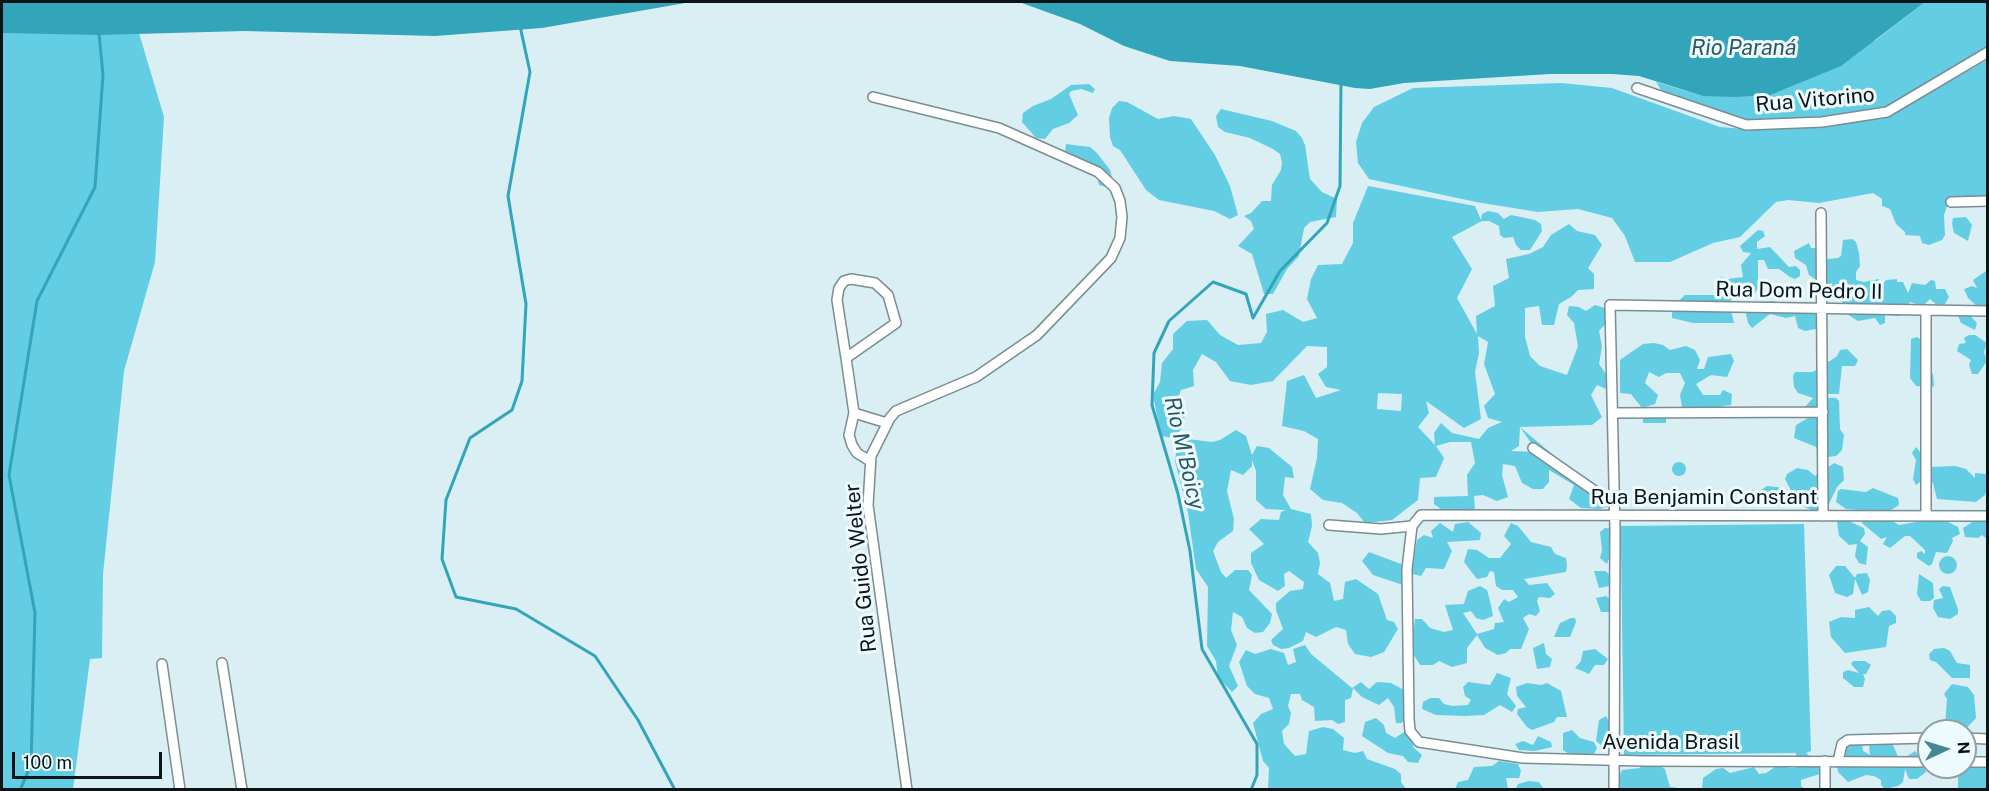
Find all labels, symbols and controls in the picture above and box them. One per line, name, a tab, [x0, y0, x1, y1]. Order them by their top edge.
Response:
water label: Rio Paraná	[1691, 35, 1797, 61]
street label: Rua Vitorino	[1754, 82, 1876, 118]
street label: Rua Dom Pedro II	[1715, 277, 1883, 305]
water label: Rio M'Boicy	[1158, 394, 1210, 512]
street label: Rua Guido Welter	[840, 482, 882, 654]
street label: Rua Benjamin Constant	[1590, 485, 1818, 511]
north arrow	[1917, 719, 1977, 779]
street label: Avenida Brasil	[1602, 730, 1740, 756]
scale bar	[15, 740, 165, 778]
text: N	[1954, 741, 1973, 755]
text: 100 m	[23, 752, 72, 773]

